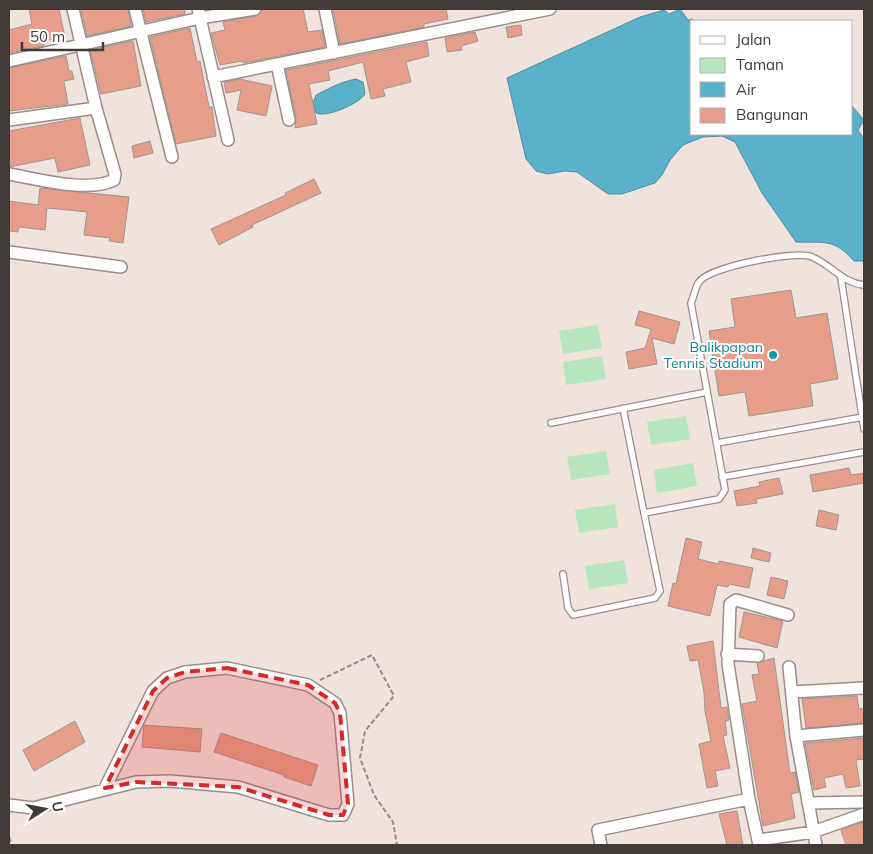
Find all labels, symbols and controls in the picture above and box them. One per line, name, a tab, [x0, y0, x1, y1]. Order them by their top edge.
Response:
scale bar	[22, 20, 104, 52]
legend	[690, 20, 853, 135]
text: 50 m	[30, 27, 65, 46]
text: Jalan	[736, 30, 771, 49]
text: Taman	[736, 55, 784, 74]
text: Air	[736, 80, 757, 99]
text: Bangunan	[736, 105, 808, 124]
place label: Balikpapan Tennis Stadium	[664, 338, 763, 372]
marker: Balikpapan Tennis Stadium	[767, 349, 779, 361]
north arrow	[20, 784, 70, 834]
text: U	[48, 800, 68, 813]

